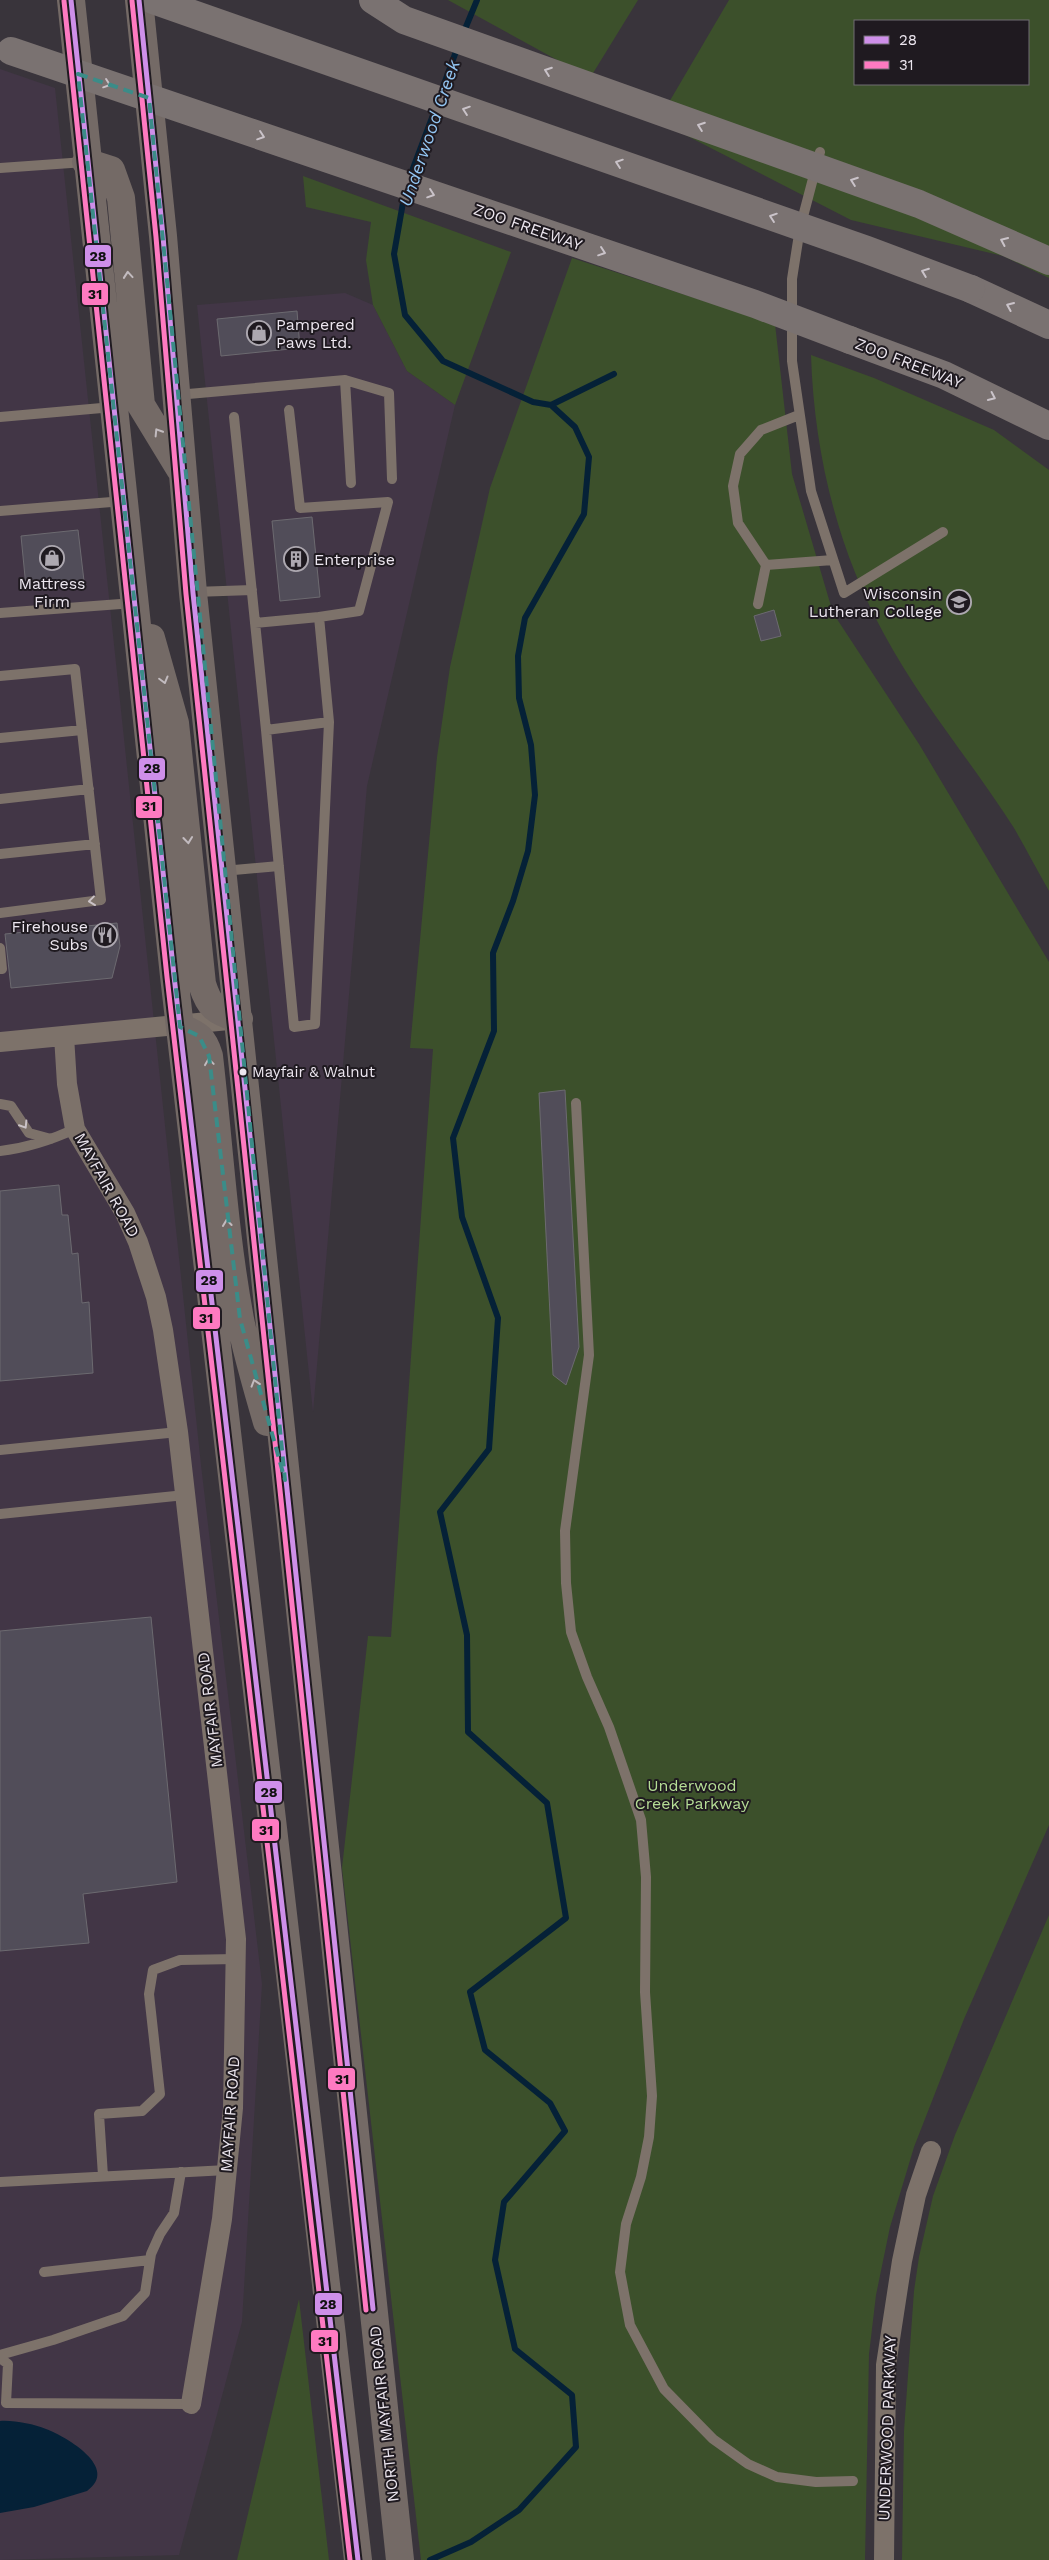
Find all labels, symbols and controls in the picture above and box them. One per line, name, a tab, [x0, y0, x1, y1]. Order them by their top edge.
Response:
legend	[854, 20, 1029, 85]
text: 28	[899, 31, 917, 49]
water label: Underwood Creek	[394, 56, 464, 209]
text: 31	[899, 56, 914, 74]
one-way arrow	[544, 67, 552, 77]
one-way arrow	[103, 78, 111, 88]
one-way arrow	[462, 106, 471, 116]
one-way arrow	[697, 122, 705, 132]
one-way arrow	[256, 130, 265, 140]
one-way arrow	[615, 159, 624, 169]
one-way arrow	[850, 177, 858, 187]
one-way arrow	[427, 188, 435, 198]
street label: ZOO FREEWAY	[471, 200, 585, 254]
one-way arrow	[769, 213, 777, 223]
one-way arrow	[1000, 237, 1009, 248]
line badge: 28	[84, 244, 112, 268]
one-way arrow	[597, 246, 606, 256]
text: 28	[89, 248, 107, 264]
one-way arrow	[922, 268, 930, 278]
one-way arrow	[123, 271, 134, 279]
line badge: 31	[81, 282, 109, 306]
text: 31	[88, 286, 102, 302]
one-way arrow	[1007, 302, 1015, 312]
place label: Pampered Paws Ltd.	[276, 315, 355, 352]
shop icon: Pampered Paws Ltd.	[246, 320, 272, 346]
street label: ZOO FREEWAY	[853, 334, 965, 392]
one-way arrow	[987, 391, 996, 402]
one-way arrow	[154, 429, 164, 438]
shop icon: Mattress Firm	[39, 545, 65, 571]
building icon: Enterprise	[283, 546, 309, 572]
place label: Enterprise	[314, 550, 395, 569]
place label: Mattress Firm	[18, 574, 86, 611]
place label: Wisconsin Lutheran College	[809, 584, 942, 621]
school or university icon: Wisconsin Lutheran College	[946, 589, 972, 615]
one-way arrow	[158, 675, 169, 684]
line badge: 28	[138, 757, 166, 781]
text: 28	[143, 760, 161, 776]
line badge: 31	[135, 795, 163, 819]
text: 31	[142, 798, 156, 814]
one-way arrow	[182, 836, 193, 844]
one-way arrow	[87, 895, 95, 906]
place label: Firehouse Subs	[11, 917, 88, 954]
restaurant icon: Firehouse Subs	[92, 922, 118, 948]
one-way arrow	[204, 1057, 215, 1065]
place label: Mayfair & Walnut	[252, 1063, 376, 1081]
marker: Mayfair & Walnut	[238, 1067, 248, 1077]
one-way arrow	[17, 1119, 27, 1128]
street label: MAYFAIR ROAD	[70, 1130, 144, 1240]
one-way arrow	[222, 1219, 233, 1227]
line badge: 28	[195, 1269, 224, 1293]
text: 28	[200, 1272, 218, 1288]
line badge: 31	[192, 1306, 221, 1330]
text: 31	[199, 1310, 213, 1326]
one-way arrow	[251, 1379, 261, 1387]
street label: MAYFAIR ROAD	[193, 1651, 227, 1769]
park label: Underwood Creek Parkway	[635, 1776, 750, 1813]
line badge: 28	[254, 1780, 283, 1804]
text: 28	[260, 1784, 278, 1800]
line badge: 31	[251, 1818, 280, 1842]
text: 31	[259, 1822, 273, 1838]
street label: MAYFAIR ROAD	[216, 2055, 244, 2173]
line badge: 31	[327, 2067, 356, 2091]
text: 31	[335, 2071, 349, 2087]
line badge: 28	[314, 2292, 343, 2316]
text: 28	[319, 2296, 337, 2312]
street label: NORTH MAYFAIR ROAD	[365, 2325, 403, 2503]
line badge: 31	[310, 2329, 339, 2353]
text: 31	[318, 2333, 332, 2349]
street label: UNDERWOOD PARKWAY	[874, 2335, 900, 2521]

